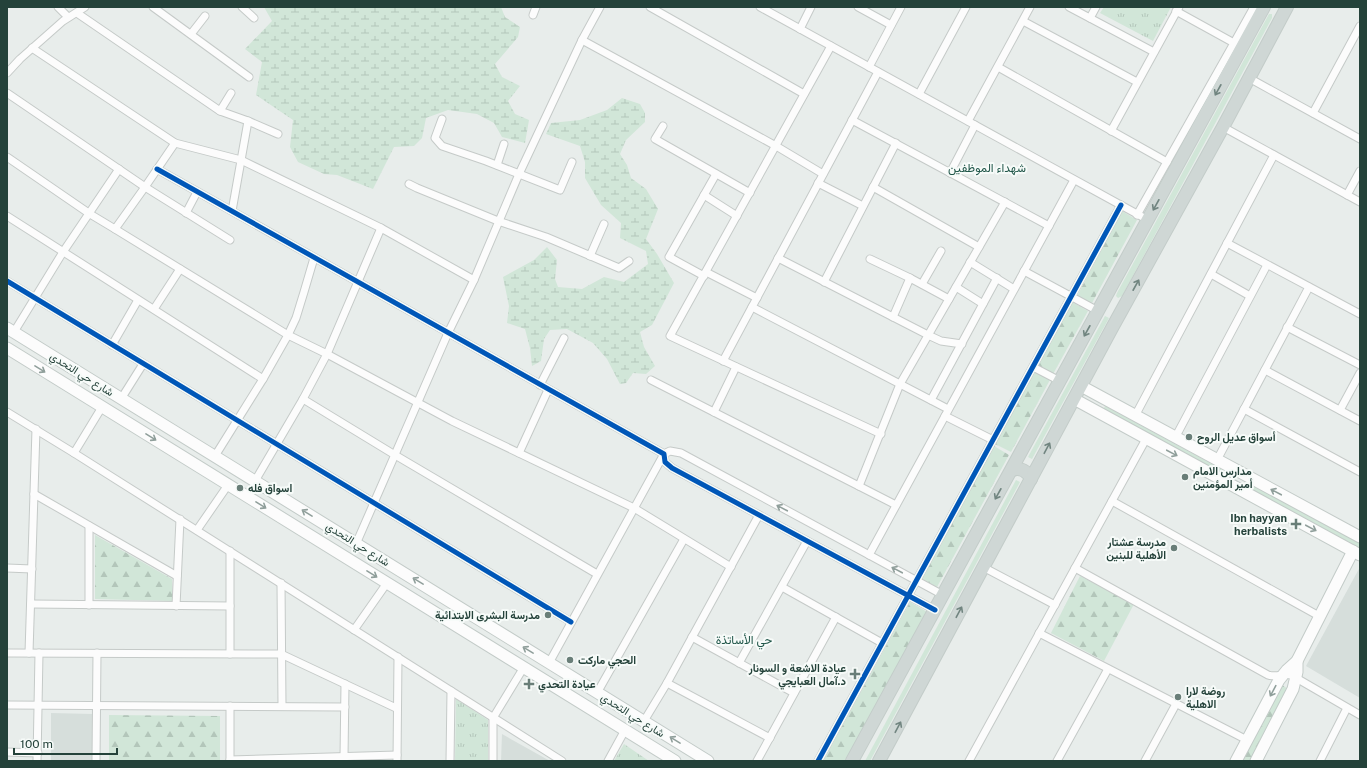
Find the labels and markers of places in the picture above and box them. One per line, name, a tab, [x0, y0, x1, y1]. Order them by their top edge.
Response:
place label: أسواق عديل الروح	[1197, 431, 1276, 445]
marker: أسواق عديل الروح	[1184, 432, 1194, 442]
place label: مدارس الامام أمير المؤمنين	[1193, 465, 1253, 491]
marker: مدارس الامام أمير المؤمنين	[1180, 472, 1190, 482]
place label: اسواق فله	[248, 482, 292, 495]
marker: اسواق فله	[235, 483, 245, 493]
place label: Ibn hayyan herbalists	[1230, 512, 1287, 537]
marker: Ibn hayyan herbalists	[1290, 518, 1302, 530]
place label: مدرسة عشتار الأهلية للبنين	[1106, 536, 1166, 562]
marker: مدرسة عشتار الأهلية للبنين	[1169, 543, 1179, 553]
place label: مدرسة البشرى الابتدائية	[435, 609, 540, 622]
marker: مدرسة البشرى الابتدائية	[543, 610, 553, 620]
place label: الحجي ماركت	[578, 654, 636, 669]
marker: الحجي ماركت	[565, 655, 575, 665]
place label: عيادة الاشعة و السونار د.آمال العبايجي	[748, 662, 847, 690]
marker: عيادة الاشعة و السونار د.آمال العبايجي	[849, 668, 861, 680]
marker: عيادة التحدي	[523, 678, 535, 690]
place label: عيادة التحدي	[538, 678, 596, 693]
place label: روضة لارا الاهلية	[1186, 685, 1225, 711]
marker: روضة لارا الاهلية	[1173, 692, 1183, 702]

